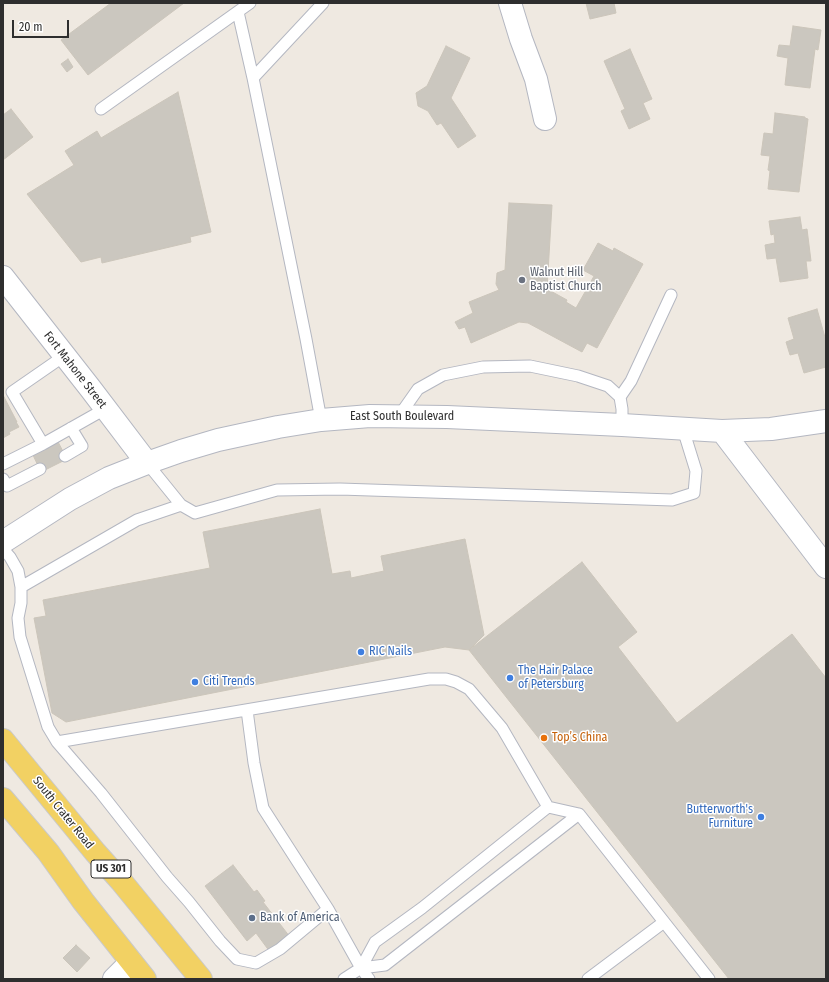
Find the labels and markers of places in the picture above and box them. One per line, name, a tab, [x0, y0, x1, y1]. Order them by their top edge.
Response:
place label: Walnut Hill Baptist Church	[530, 266, 602, 294]
marker: Walnut Hill Baptist Church	[517, 275, 527, 285]
place label: RIC Nails	[369, 645, 412, 659]
marker: RIC Nails	[356, 647, 366, 657]
place label: The Hair Palace of Petersburg	[518, 664, 593, 692]
marker: The Hair Palace of Petersburg	[505, 673, 515, 683]
place label: Citi Trends	[203, 675, 255, 689]
marker: Citi Trends	[190, 677, 200, 687]
place label: Top’s China	[552, 731, 607, 745]
marker: Top’s China	[539, 733, 549, 743]
place label: Butterworth's Furniture	[686, 803, 753, 831]
marker: Butterworth's Furniture	[756, 812, 766, 822]
place label: Bank of America	[260, 911, 340, 925]
marker: Bank of America	[247, 913, 257, 923]

